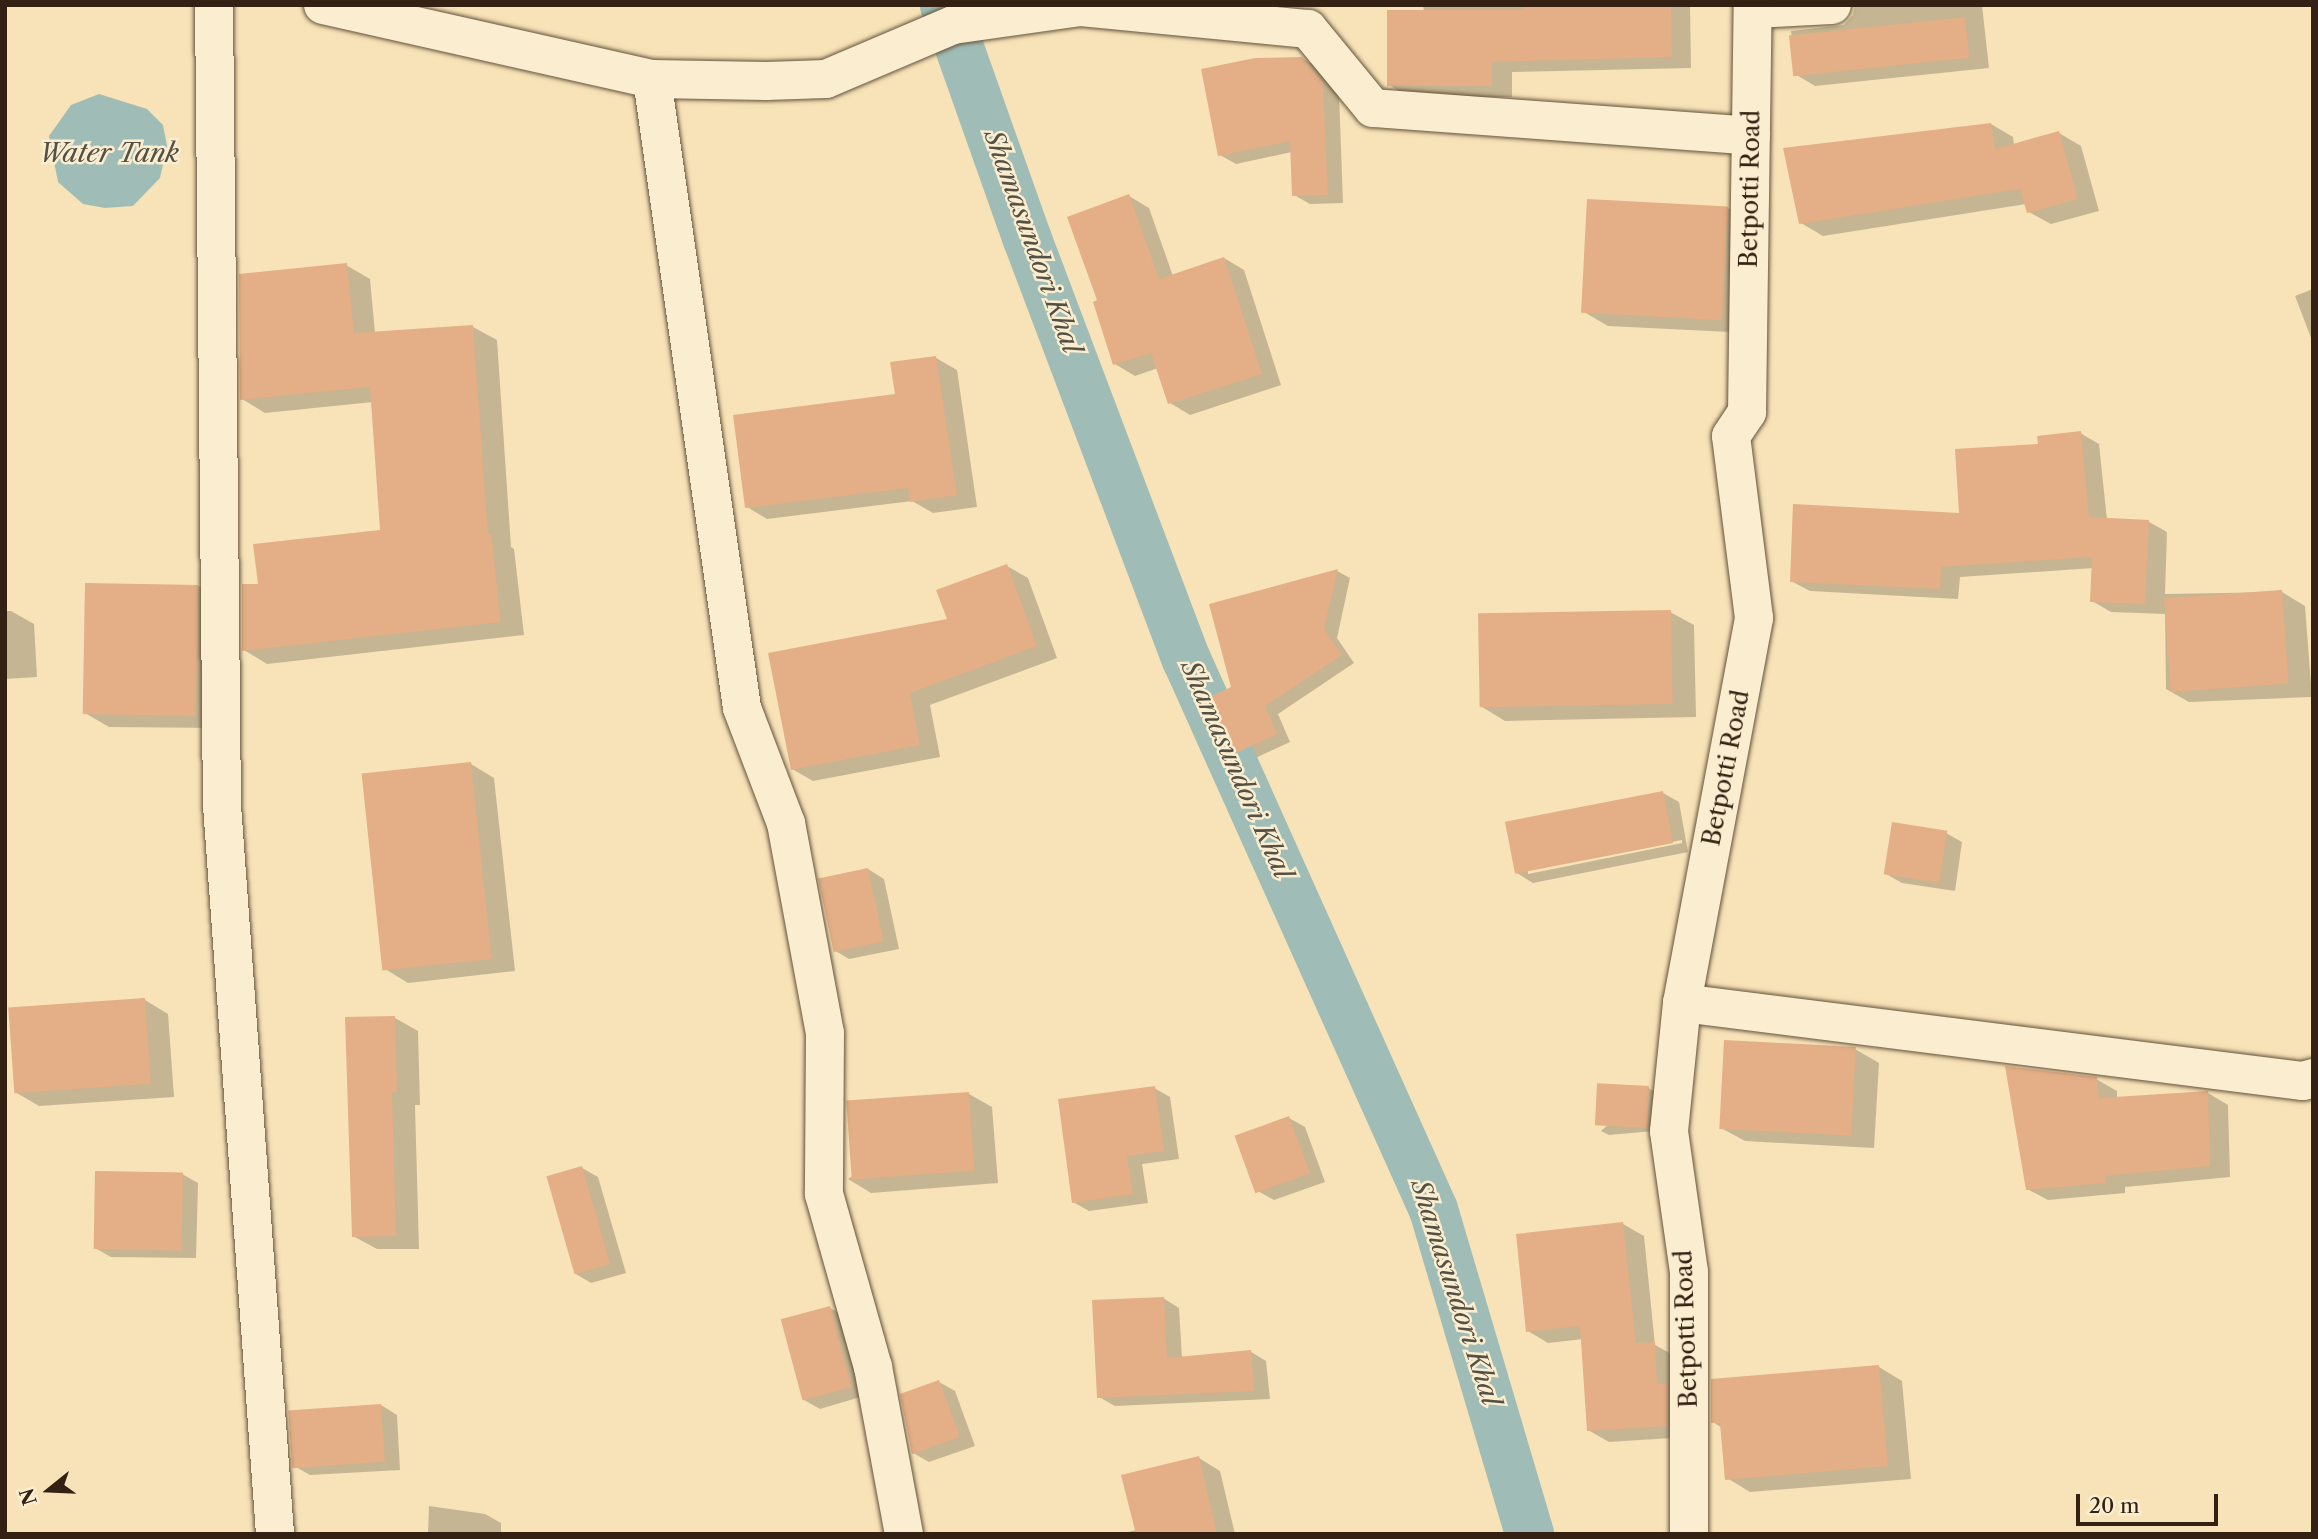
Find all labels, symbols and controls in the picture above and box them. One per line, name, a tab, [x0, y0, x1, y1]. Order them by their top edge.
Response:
street label: Betpotti Road	[1734, 110, 1766, 268]
water label: Shamasundori Khal	[977, 126, 1087, 358]
water label: Water Tank	[39, 138, 179, 170]
water label: Shamasundori Khal	[1174, 656, 1298, 884]
street label: Betpotti Road	[1697, 688, 1755, 848]
water label: Shamasundori Khal	[1404, 1176, 1506, 1410]
street label: Betpotti Road	[1669, 1249, 1703, 1409]
north arrow	[14, 1455, 84, 1525]
scale bar	[2080, 1480, 2222, 1524]
text: N	[15, 1485, 42, 1508]
text: 20 m	[2089, 1493, 2140, 1518]

